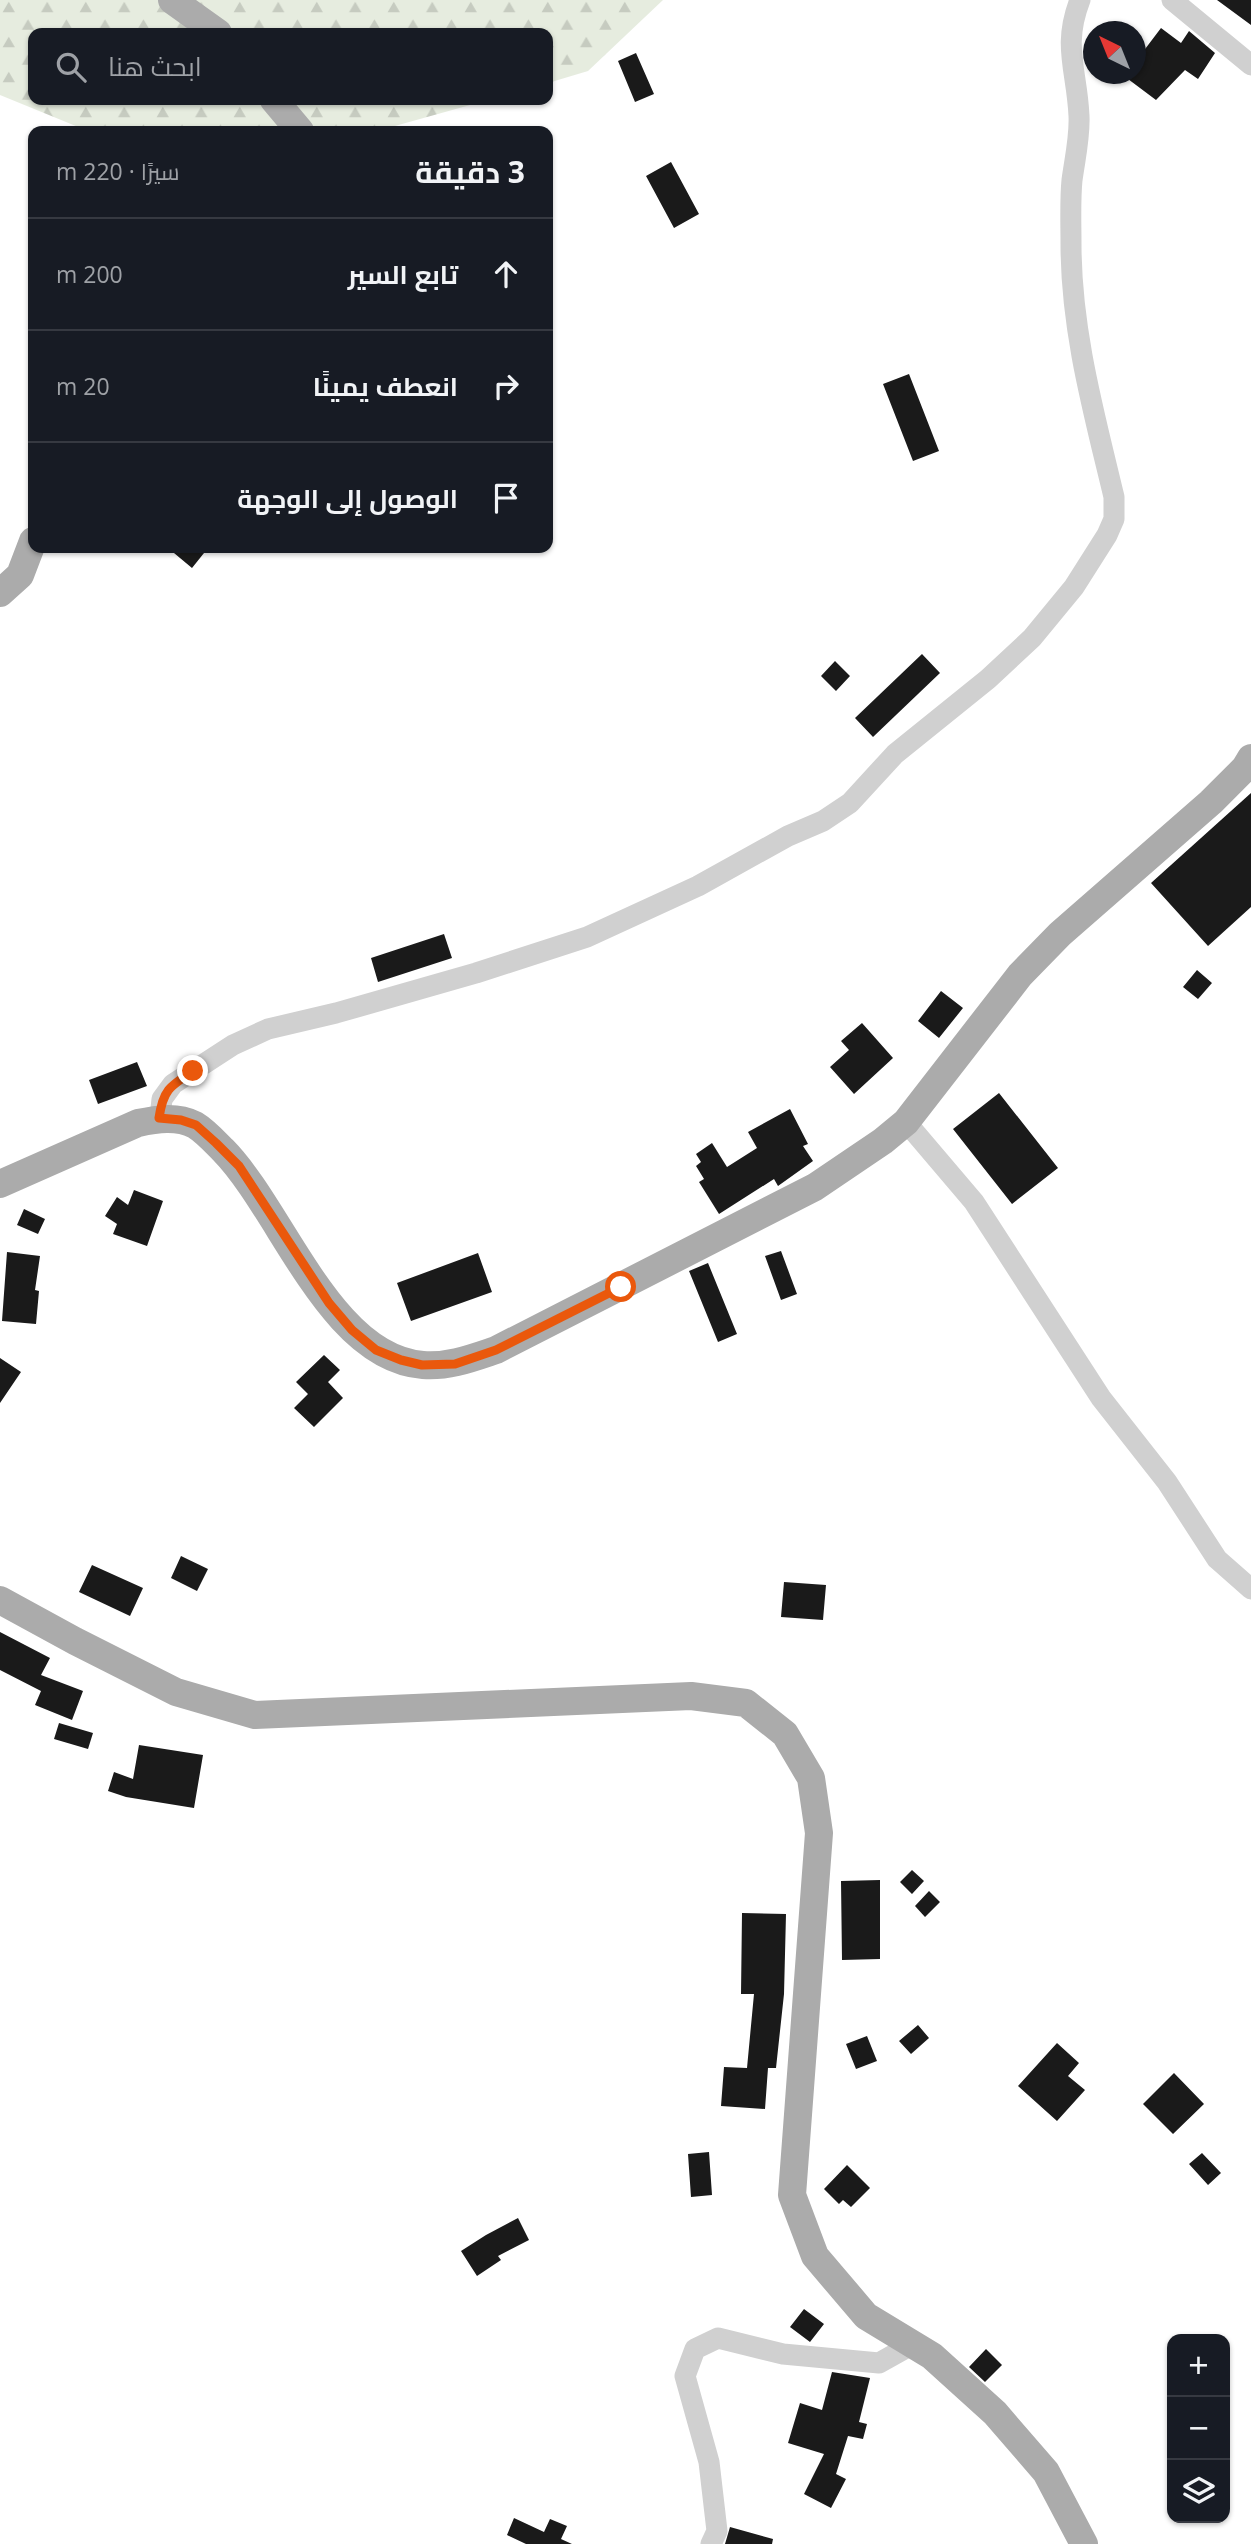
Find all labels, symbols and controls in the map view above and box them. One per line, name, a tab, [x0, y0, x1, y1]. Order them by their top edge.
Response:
north arrow	[1083, 21, 1146, 84]
search box	[28, 28, 553, 105]
icon: search	[52, 48, 90, 86]
text: ابحث هنا	[108, 48, 202, 84]
text: 3 دقيقة	[415, 151, 525, 192]
text: سيرًا · 220 m	[56, 155, 180, 187]
icon: ahead	[487, 255, 525, 293]
text: تابع السير	[348, 256, 458, 292]
text: 200 m	[56, 258, 123, 290]
icon: right	[487, 367, 525, 405]
text: انعطف يمينًا	[313, 368, 458, 404]
text: 20 m	[56, 370, 110, 402]
icon: arrive	[487, 479, 525, 517]
text: الوصول إلى الوجهة	[237, 480, 458, 516]
route end	[177, 1055, 208, 1086]
route start	[605, 1271, 636, 1302]
map controls	[1167, 2334, 1230, 2523]
button: +	[1167, 2334, 1230, 2397]
button: −	[1167, 2397, 1230, 2460]
button: layers	[1167, 2460, 1230, 2523]

